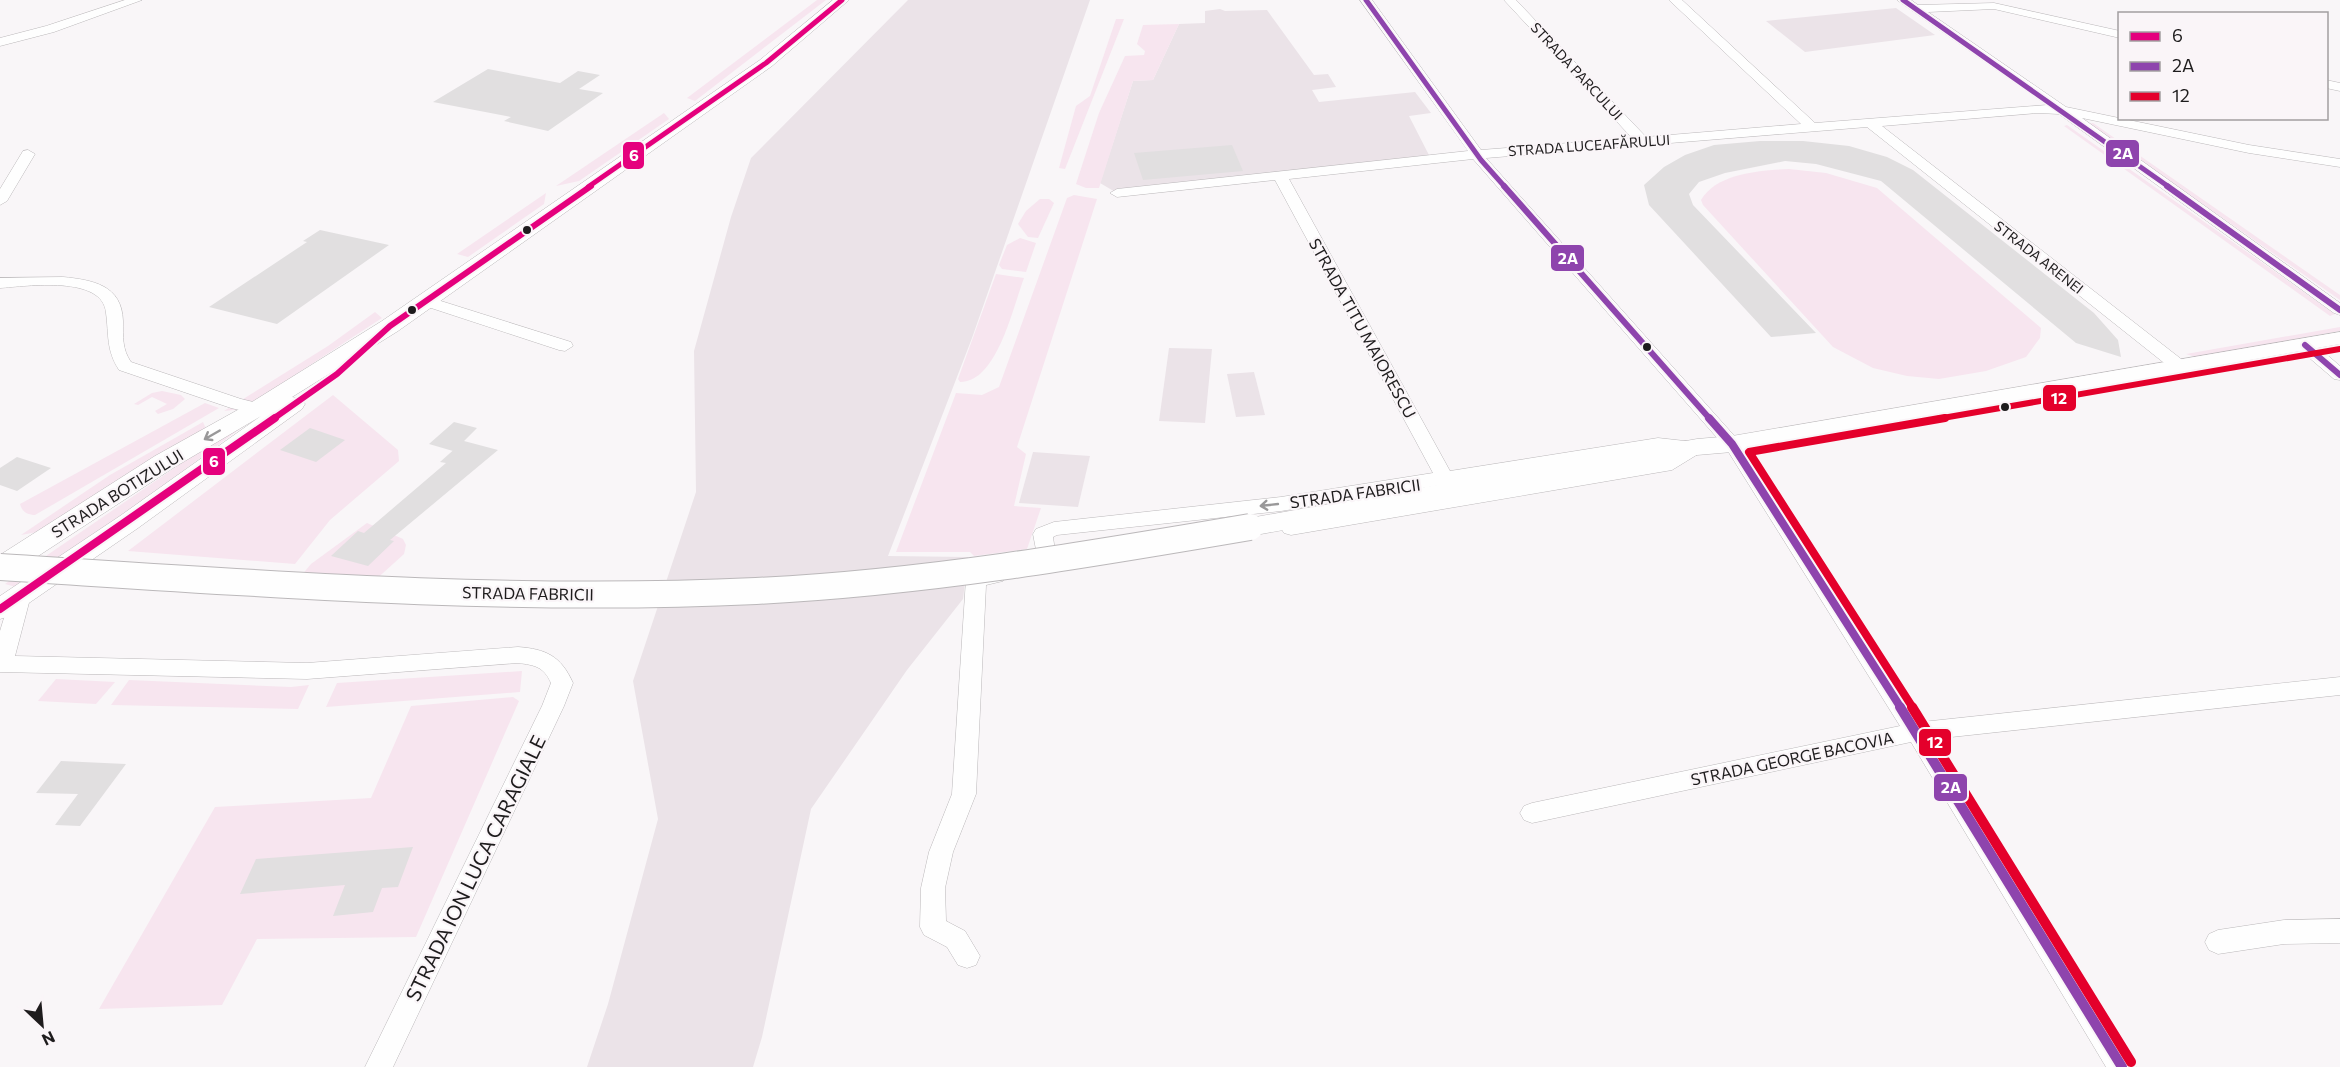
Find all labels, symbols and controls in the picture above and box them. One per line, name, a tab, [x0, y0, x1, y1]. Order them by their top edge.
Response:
legend	[2118, 12, 2328, 120]
street label: STRADA PARCULUI	[1527, 19, 1627, 123]
text: 6	[2172, 24, 2183, 46]
text: 2A	[2172, 54, 2194, 76]
text: 12	[2172, 84, 2190, 106]
street label: STRADA LUCEAFĂRULUI	[1507, 131, 1671, 159]
line badge: 2A	[2105, 139, 2140, 168]
line badge: 6	[622, 141, 645, 170]
text: 2A	[2113, 143, 2134, 162]
text: 6	[629, 145, 639, 164]
street label: STRADA ARENEI	[1991, 217, 2087, 297]
unlabelled marker	[521, 224, 533, 236]
street label: STRADA TITU MAIORESCU	[1306, 235, 1420, 421]
line badge: 2A	[1550, 244, 1585, 272]
text: 2A	[1558, 248, 1579, 267]
unlabelled marker	[406, 304, 418, 316]
unlabelled marker	[1641, 341, 1653, 353]
line badge: 12	[2042, 384, 2077, 412]
text: 12	[2051, 388, 2067, 407]
unlabelled marker	[1999, 401, 2011, 413]
one-way arrow	[204, 429, 221, 441]
street label: STRADA BOTIZULUI	[48, 445, 186, 541]
line badge: 6	[202, 447, 226, 476]
text: 6	[209, 451, 219, 470]
street label: STRADA FABRICII	[1289, 474, 1421, 512]
one-way arrow	[1259, 500, 1279, 511]
street label: STRADA FABRICII	[462, 582, 594, 604]
street label: STRADA GEORGE BACOVIA	[1689, 727, 1895, 789]
line badge: 12	[1918, 728, 1952, 757]
street label: STRADA ION LUCA CARAGIALE	[400, 731, 550, 1005]
text: 12	[1927, 732, 1943, 751]
line badge: 2A	[1933, 773, 1968, 802]
text: 2A	[1941, 777, 1962, 796]
north arrow	[12, 995, 72, 1055]
text: N	[39, 1028, 58, 1050]

